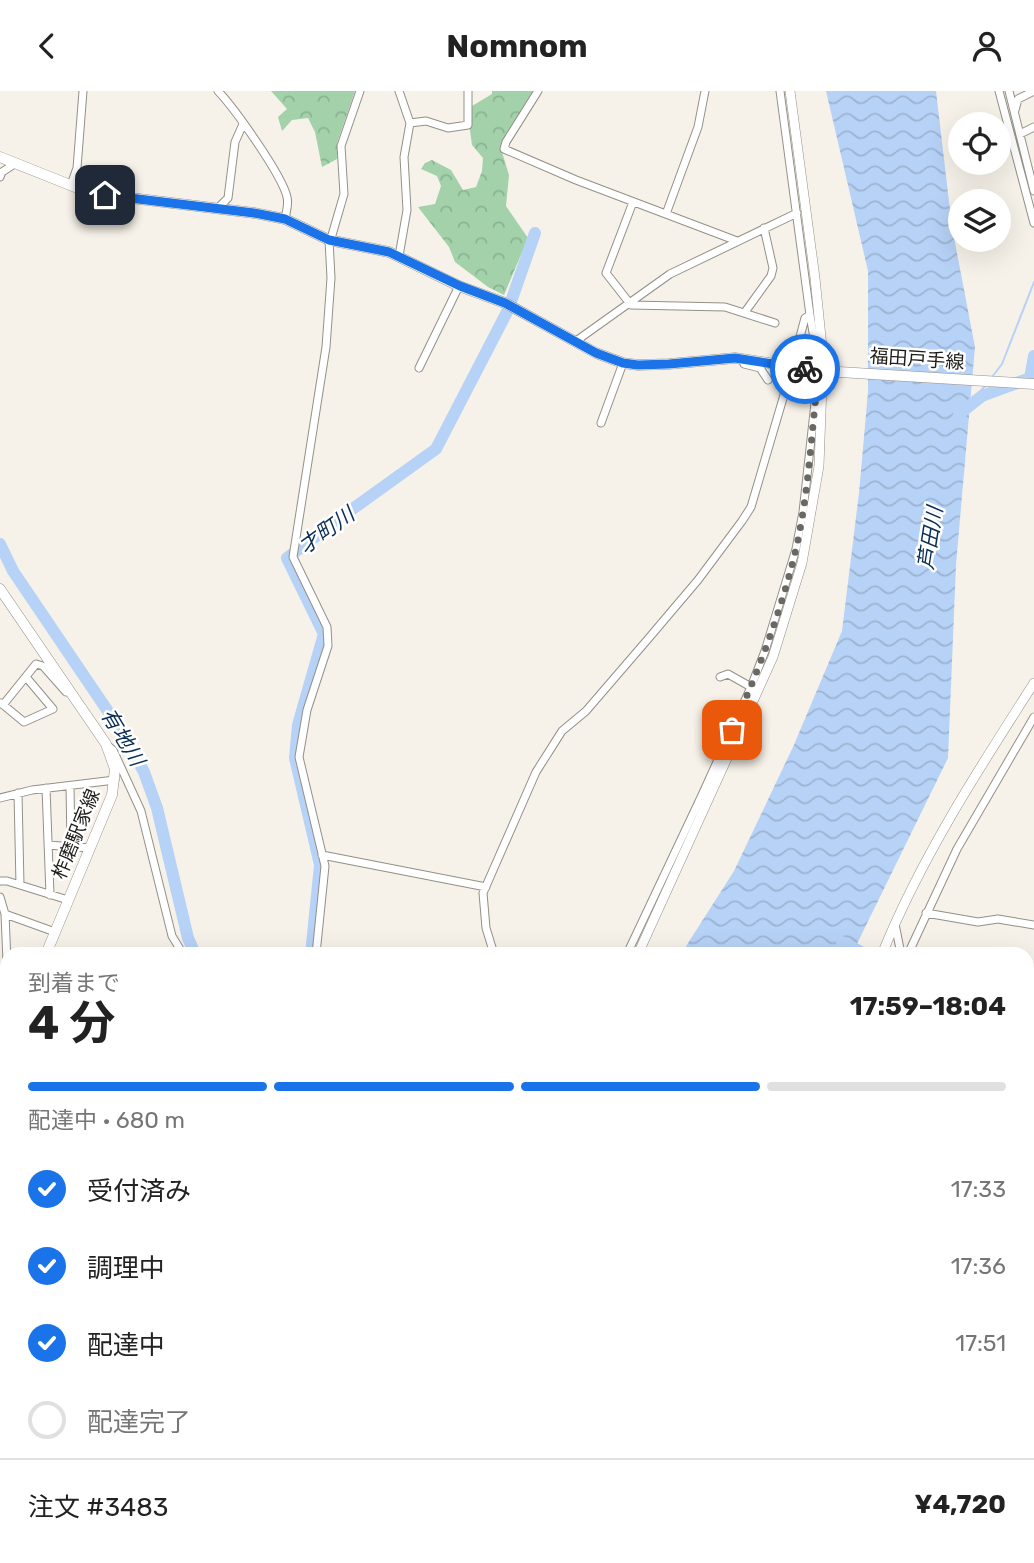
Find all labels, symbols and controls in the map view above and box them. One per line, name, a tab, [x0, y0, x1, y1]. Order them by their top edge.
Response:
icon: back	[28, 27, 66, 65]
text: Nomnom	[446, 27, 588, 65]
icon: person	[968, 27, 1006, 65]
map controls	[948, 112, 1011, 252]
button: locate	[948, 112, 1011, 175]
pin	[75, 165, 135, 225]
icon: home	[86, 176, 124, 214]
button: layers	[948, 189, 1011, 252]
courier	[770, 334, 840, 404]
street label: 福田戸手線	[869, 344, 965, 374]
icon: bike	[786, 350, 824, 388]
water label: 才町川	[293, 500, 360, 559]
water label: 芦田川	[913, 503, 948, 571]
pin	[702, 700, 762, 760]
water label: 有地川	[96, 704, 151, 772]
icon: bag	[713, 711, 751, 749]
street label: 柞磨駅家線	[48, 786, 104, 882]
text: 到着まで	[28, 969, 120, 997]
text: 17:59–18:04	[850, 991, 1006, 1022]
text: 4 分	[28, 996, 115, 1051]
text: 配達中 · 680 m	[28, 1106, 185, 1134]
icon: check	[28, 1170, 66, 1208]
text: 17:33	[951, 1175, 1006, 1203]
text: 受付済み	[87, 1176, 191, 1207]
icon: check	[28, 1247, 66, 1285]
text: 17:36	[951, 1252, 1006, 1280]
text: 調理中	[87, 1253, 165, 1284]
icon: check	[28, 1324, 66, 1362]
text: 17:51	[955, 1329, 1006, 1357]
text: 配達中	[87, 1330, 165, 1361]
text: 配達完了	[87, 1407, 191, 1438]
text: ¥4,720	[915, 1489, 1006, 1520]
text: 注文 #3483	[28, 1492, 168, 1523]

